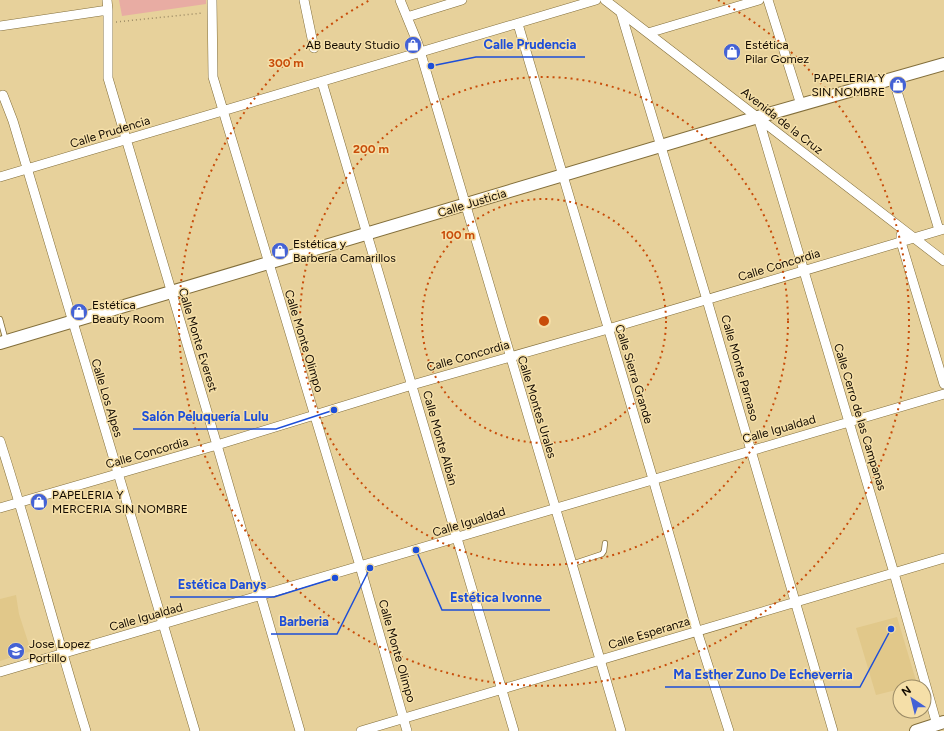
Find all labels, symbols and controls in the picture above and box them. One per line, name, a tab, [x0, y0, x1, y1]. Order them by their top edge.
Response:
callout: Calle Prudencia	[476, 32, 585, 57]
shop icon: AB Beauty Studio	[403, 35, 423, 55]
text: Calle Prudencia	[484, 37, 577, 52]
place label: AB Beauty Studio	[306, 38, 400, 52]
place label: Estética Pilar Gomez	[745, 38, 809, 66]
shop icon: Estética Pilar Gomez	[722, 42, 742, 62]
text: 300 m	[268, 56, 304, 70]
place label: PAPELERIA Y SIN NOMBRE	[811, 71, 886, 99]
shop icon: PAPELERIA Y SIN NOMBRE	[888, 75, 908, 95]
street label: Avenida de la Cruz	[738, 85, 826, 157]
street label: Calle Prudencia	[68, 113, 152, 151]
text: 200 m	[353, 142, 389, 156]
street label: Calle Justicia	[436, 186, 508, 220]
text: 100 m	[441, 228, 475, 242]
place label: Estética y Barbería Camarillos	[293, 237, 396, 265]
shop icon: Estética y Barbería Camarillos	[270, 241, 290, 261]
street label: Calle Concordia	[736, 246, 822, 284]
street label: Calle Monte Everest	[176, 286, 221, 394]
street label: Calle Monte Olimpo	[282, 288, 326, 394]
place label: Estética Beauty Room	[92, 298, 164, 326]
shop icon: Estética Beauty Room	[69, 302, 89, 322]
street label: Calle Monte Parnaso	[718, 313, 762, 423]
centre of rings	[537, 314, 551, 328]
street label: Calle Sierra Grande	[612, 323, 656, 426]
street label: Calle Concordia	[425, 338, 511, 374]
street label: Calle Cerro de las Campanas	[831, 342, 889, 493]
street label: Calle Montes Urales	[515, 354, 559, 460]
street label: Calle Los Alpes	[88, 357, 126, 439]
street label: Calle Monte Albán	[420, 389, 460, 487]
callout: Salón Peluquería Lulu	[133, 404, 276, 429]
text: Salón Peluquería Lulu	[141, 409, 269, 424]
street label: Calle Igualdad	[741, 412, 817, 446]
street label: Calle Concordia	[104, 435, 190, 471]
place label: PAPELERIA Y MERCERIA SIN NOMBRE	[52, 488, 188, 516]
shop icon: PAPELERIA Y MERCERIA SIN NOMBRE	[29, 492, 49, 512]
street label: Calle Igualdad	[431, 504, 507, 540]
callout: Estética Danys	[170, 572, 274, 597]
text: Estética Danys	[178, 577, 266, 592]
callout: Estética Ivonne	[442, 585, 550, 610]
text: Estética Ivonne	[450, 590, 542, 605]
street label: Calle Monte Olimpo	[376, 598, 418, 704]
street label: Calle Igualdad	[108, 600, 184, 634]
callout: Barberia	[271, 609, 337, 634]
text: Barberia	[279, 614, 329, 629]
street label: Calle Esperanza	[606, 614, 692, 652]
place label: Jose Lopez Portillo	[29, 637, 90, 665]
school or university icon: Jose Lopez Portillo	[6, 641, 26, 661]
callout: Ma Esther Zuno De Echeverria	[665, 662, 860, 687]
text: Ma Esther Zuno De Echeverria	[673, 667, 853, 682]
north arrow	[892, 679, 932, 719]
text: N	[899, 683, 914, 699]

